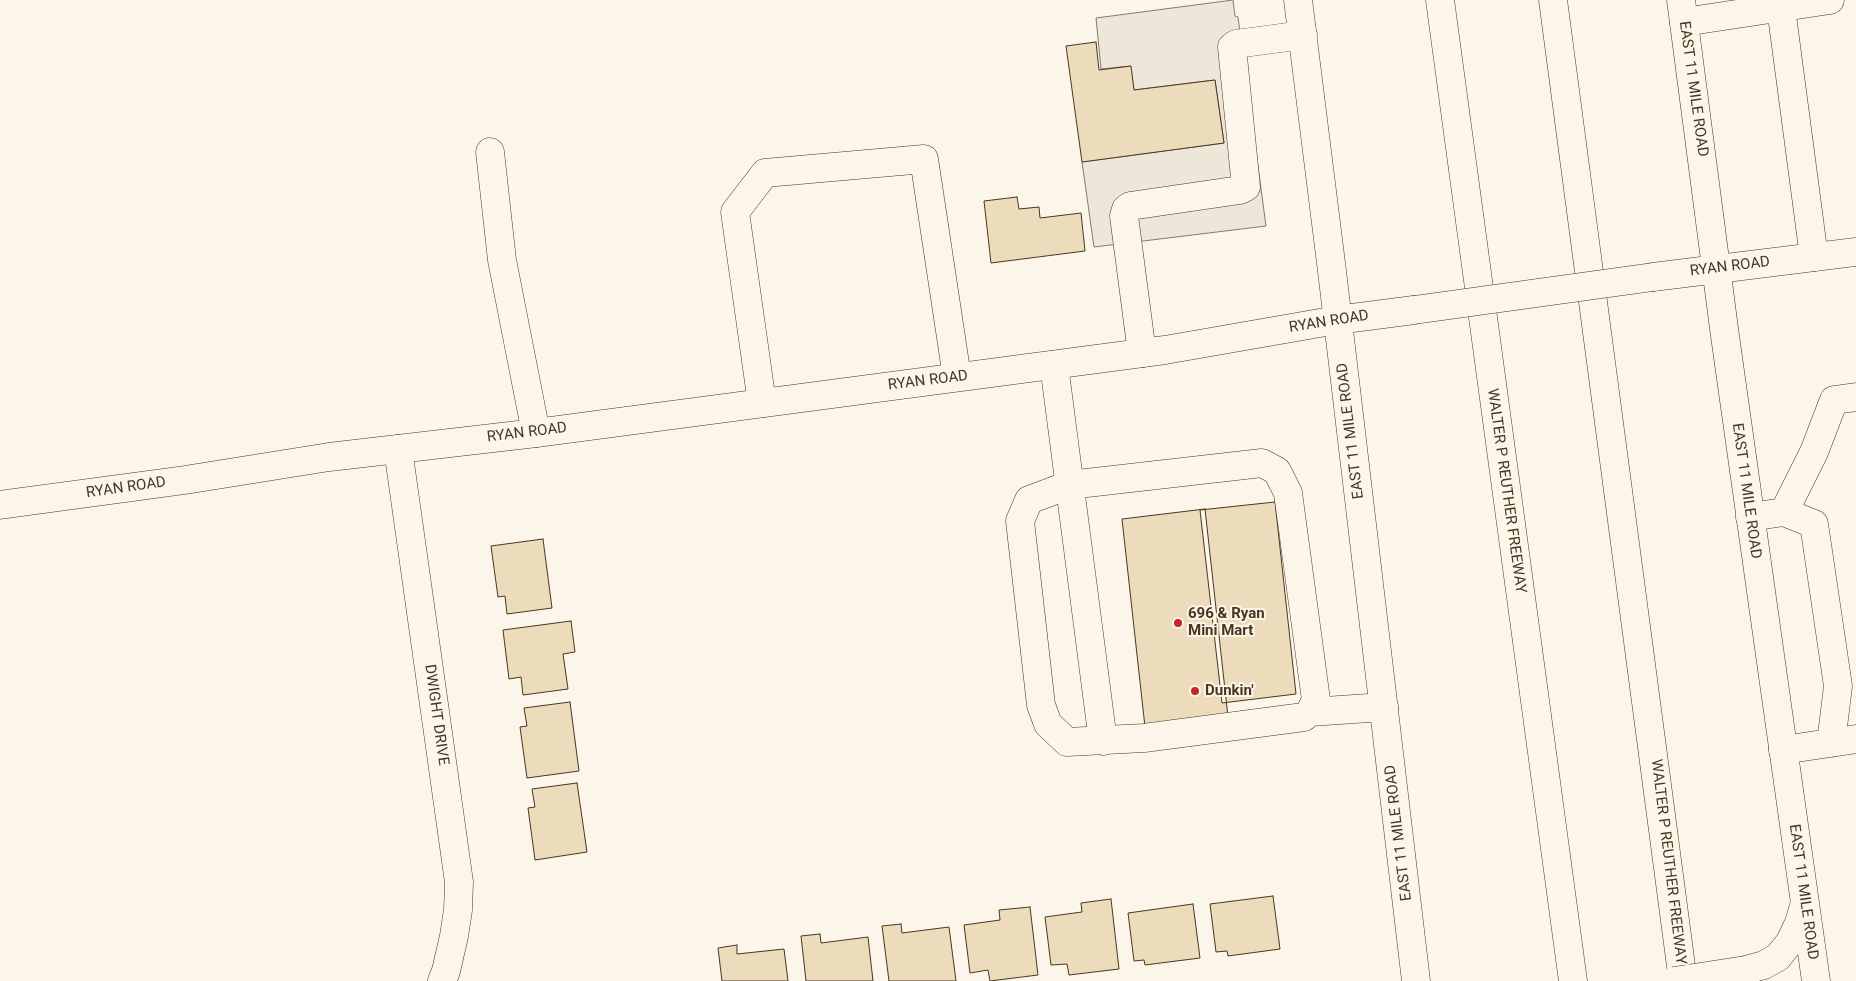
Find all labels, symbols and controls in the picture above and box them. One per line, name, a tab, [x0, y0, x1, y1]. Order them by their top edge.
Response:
street label: EAST 11 MILE ROAD	[1675, 20, 1711, 158]
street label: RYAN ROAD	[1689, 253, 1771, 281]
street label: RYAN ROAD	[1288, 307, 1370, 337]
street label: EAST 11 MILE ROAD	[1334, 362, 1368, 500]
street label: RYAN ROAD	[887, 367, 969, 395]
street label: WALTER P REUTHER FREEWAY	[1483, 387, 1529, 595]
street label: RYAN ROAD	[486, 419, 568, 447]
street label: EAST 11 MILE ROAD	[1728, 422, 1764, 560]
street label: RYAN ROAD	[85, 473, 167, 503]
place label: 696 & Ryan Mini Mart	[1188, 605, 1265, 640]
marker: 696 & Ryan Mini Mart	[1172, 617, 1184, 629]
street label: DWIGHT DRIVE	[420, 663, 452, 767]
place label: Dunkin'	[1205, 682, 1254, 700]
marker: Dunkin'	[1189, 685, 1201, 697]
street label: WALTER P REUTHER FREEWAY	[1646, 758, 1690, 966]
street label: EAST 11 MILE ROAD	[1382, 764, 1416, 902]
street label: EAST 11 MILE ROAD	[1785, 823, 1821, 961]

